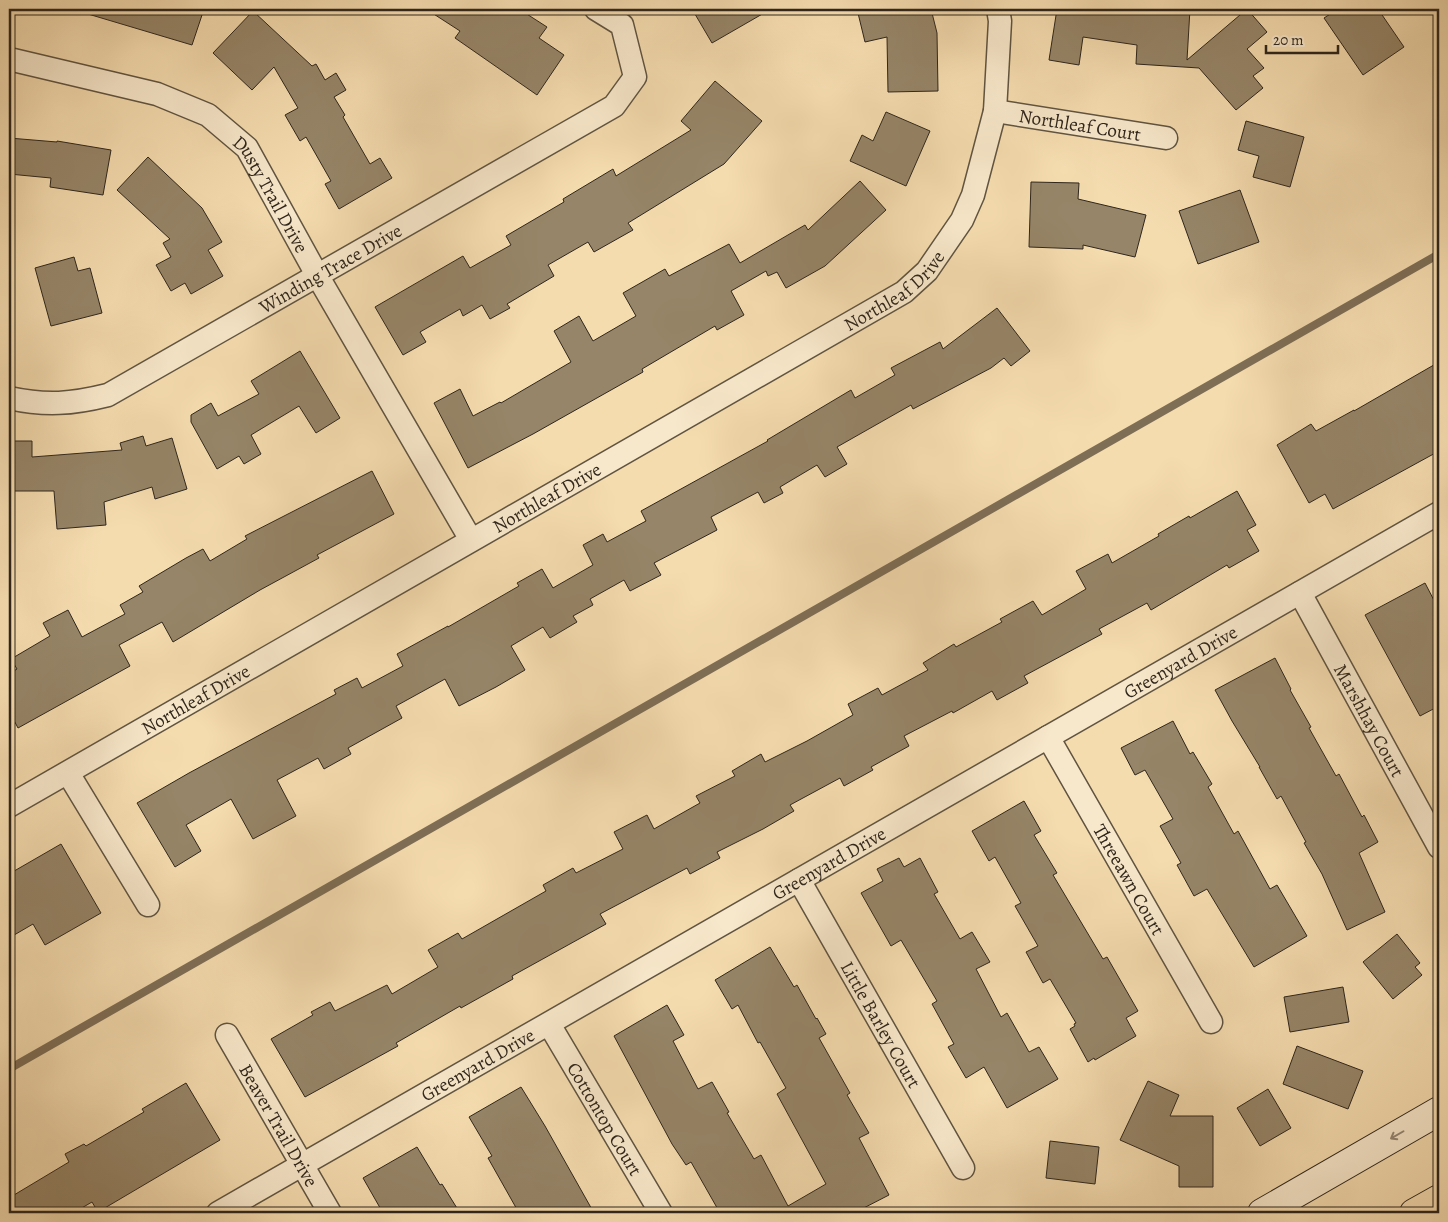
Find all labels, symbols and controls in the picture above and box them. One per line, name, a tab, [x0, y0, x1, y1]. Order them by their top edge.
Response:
scale bar	[1266, 22, 1338, 54]
text: 20 m	[1273, 30, 1304, 50]
street label: Northleaf Court	[1017, 103, 1143, 148]
street label: Dusty Trail Drive	[227, 130, 314, 258]
street label: Winding Trace Drive	[254, 218, 407, 321]
street label: Northleaf Drive	[839, 246, 951, 338]
street label: Northleaf Drive	[488, 457, 606, 540]
street label: Greenyard Drive	[1119, 619, 1242, 705]
street label: Northleaf Drive	[137, 658, 255, 741]
street label: Marshhay Court	[1327, 659, 1410, 782]
street label: Threeawn Court	[1087, 820, 1171, 940]
street label: Greenyard Drive	[768, 821, 891, 907]
street label: Little Barley Court	[834, 957, 927, 1093]
street label: Greenyard Drive	[416, 1022, 540, 1108]
street label: Cottontop Court	[560, 1058, 648, 1181]
street label: Beaver Trail Drive	[232, 1059, 324, 1192]
one-way arrow	[1390, 1131, 1405, 1141]

